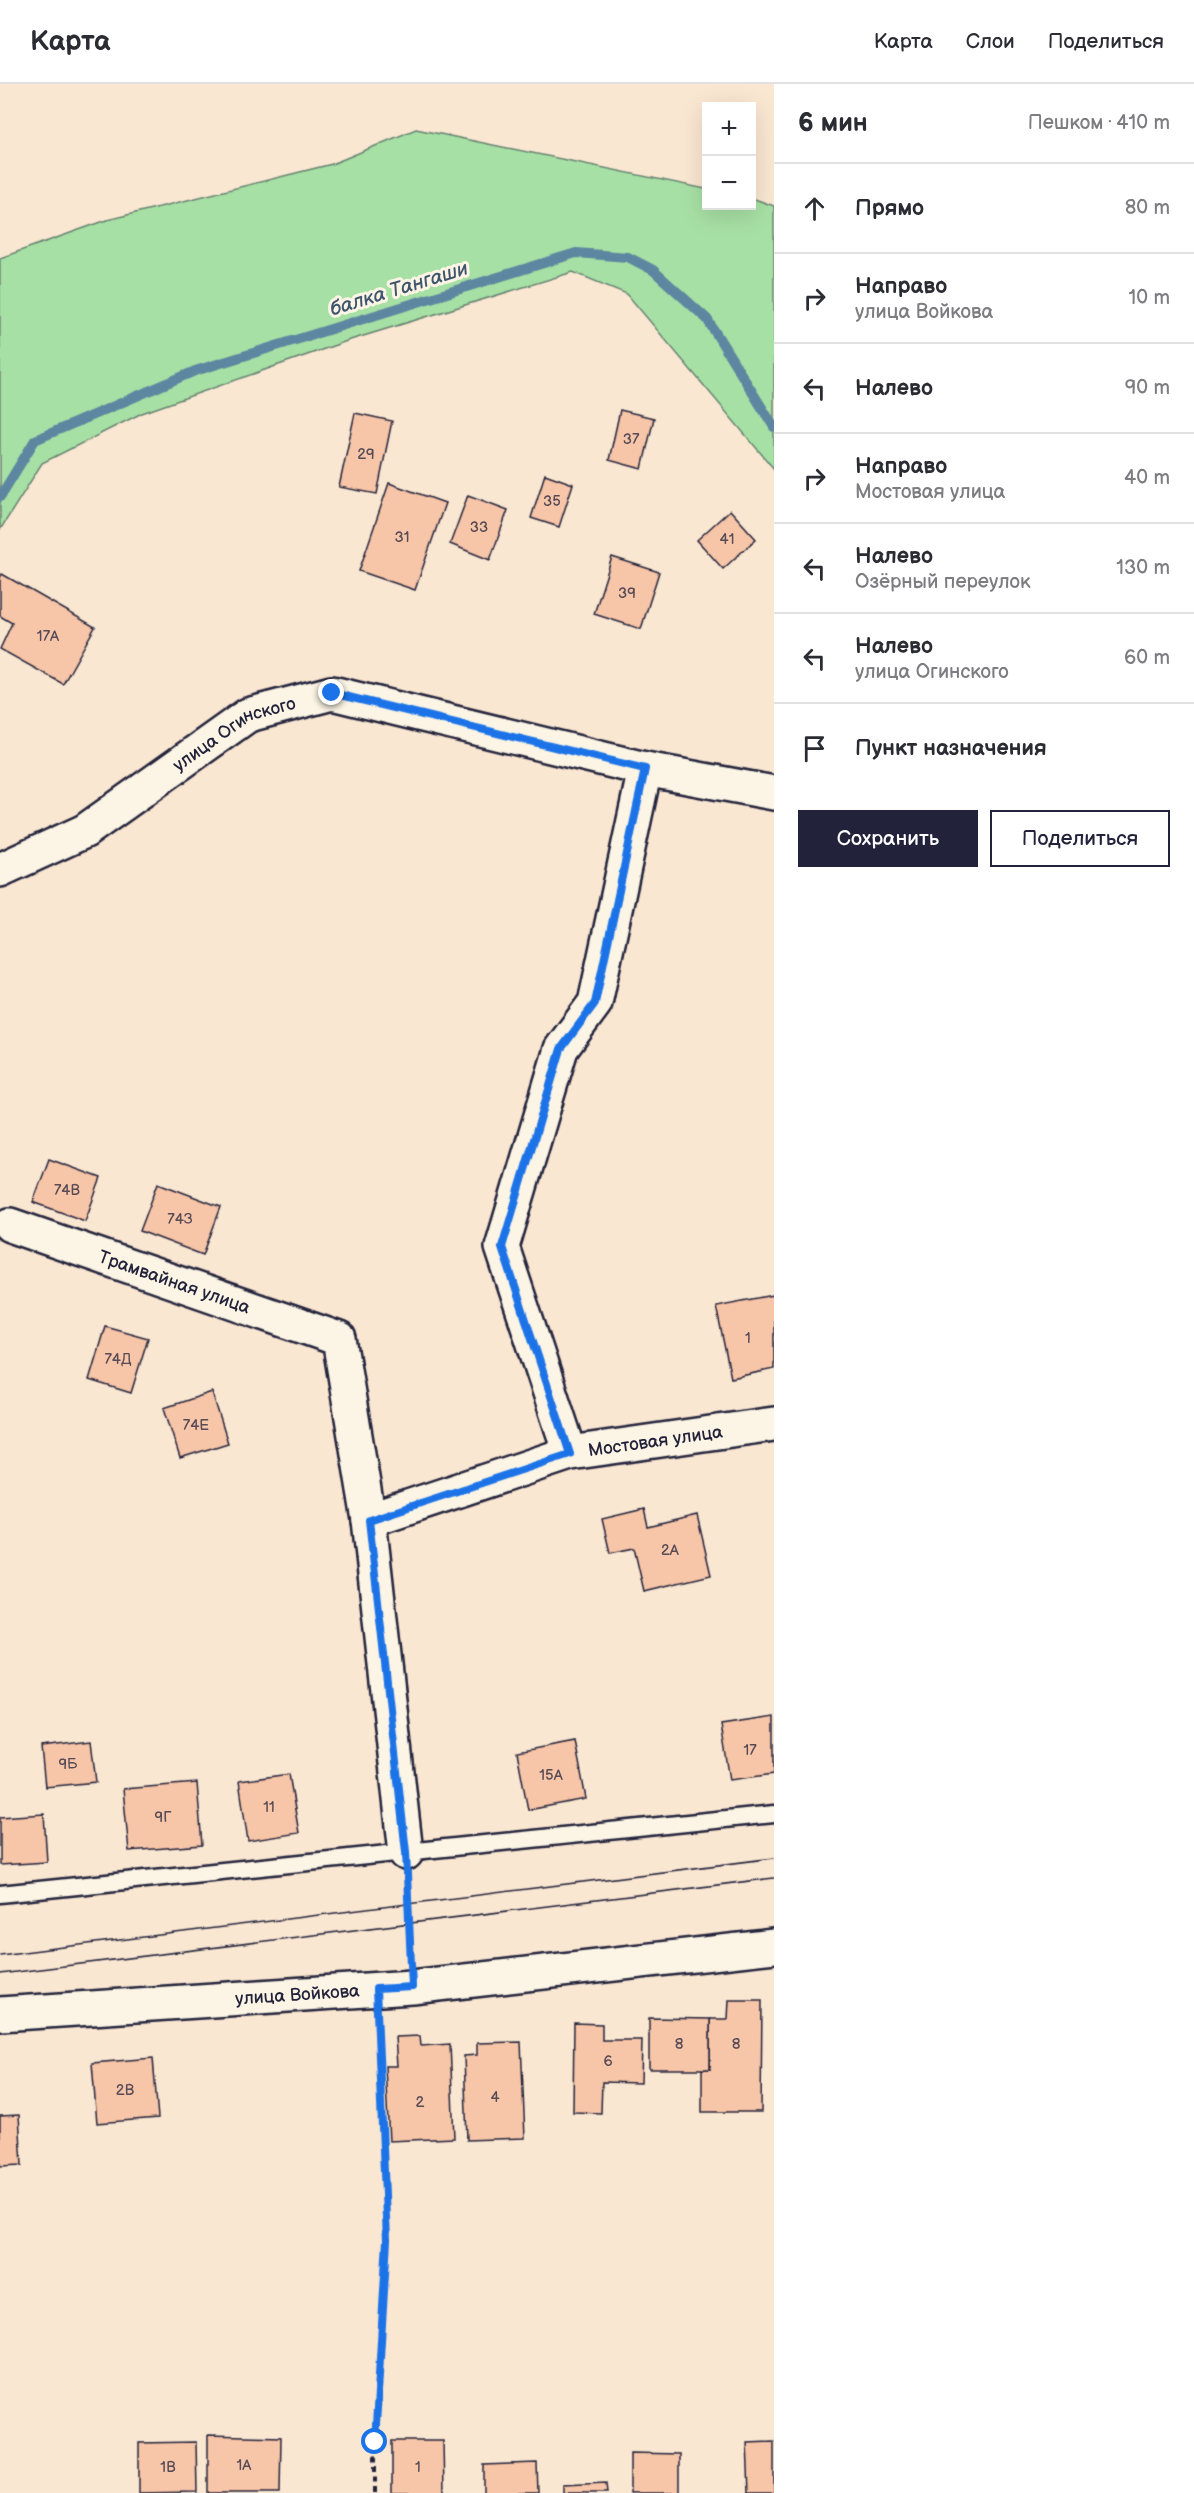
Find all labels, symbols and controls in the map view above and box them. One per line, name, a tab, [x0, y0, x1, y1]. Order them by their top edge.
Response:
text: Карта	[30, 25, 110, 58]
text: Карта	[874, 29, 933, 54]
text: Слои	[966, 29, 1015, 54]
text: Поделиться	[1048, 29, 1164, 54]
map controls	[702, 102, 756, 210]
button: +	[702, 102, 756, 156]
text: 6 мин	[798, 108, 868, 139]
text: Пешком · 410 m	[1028, 111, 1170, 135]
button: −	[702, 156, 756, 210]
icon: ahead	[798, 192, 831, 225]
text: Прямо	[855, 195, 924, 222]
text: 80 m	[1125, 196, 1170, 220]
water label: балка Тангаши	[327, 257, 471, 321]
text: Направо	[855, 273, 947, 300]
icon: right	[798, 282, 831, 315]
text: 10 m	[1129, 286, 1170, 310]
text: улица Войкова	[855, 300, 993, 324]
icon: left	[798, 372, 831, 405]
text: Налево	[855, 375, 933, 402]
text: 90 m	[1125, 376, 1170, 400]
house number: 37	[623, 430, 640, 449]
house number: 29	[357, 445, 375, 464]
text: Направо	[855, 453, 947, 480]
icon: right	[798, 462, 831, 495]
text: 40 m	[1124, 466, 1170, 490]
text: Мостовая улица	[855, 480, 1005, 504]
house number: 35	[543, 492, 561, 511]
house number: 33	[470, 518, 488, 537]
house number: 31	[394, 528, 410, 547]
house number: 41	[720, 530, 734, 549]
text: Налево	[855, 543, 933, 570]
icon: left	[798, 552, 831, 585]
text: 130 m	[1116, 556, 1170, 580]
text: Озёрный переулок	[855, 570, 1031, 594]
house number: 39	[618, 584, 636, 603]
house number: 17А	[37, 627, 60, 646]
text: Налево	[855, 633, 933, 660]
icon: left	[798, 642, 831, 675]
text: 60 m	[1124, 646, 1170, 670]
text: улица Огинского	[855, 660, 1009, 684]
route end	[318, 679, 344, 705]
street label: улица Огинского	[169, 693, 298, 776]
icon: arrive	[798, 732, 831, 765]
text: Пункт назначения	[855, 735, 1047, 762]
button: Сохранить	[798, 810, 978, 867]
button: Поделиться	[990, 810, 1170, 867]
house number: 74В	[54, 1181, 80, 1200]
house number: 74З	[167, 1210, 193, 1229]
street label: Трамвайная улица	[96, 1246, 253, 1318]
house number: 1	[745, 1329, 751, 1348]
house number: 74Д	[104, 1350, 132, 1369]
house number: 74Е	[183, 1416, 209, 1435]
street label: Мостовая улица	[587, 1421, 724, 1461]
house number: 2А	[661, 1541, 680, 1560]
house number: 17	[743, 1741, 757, 1760]
house number: 9Б	[58, 1755, 78, 1774]
house number: 15А	[539, 1766, 564, 1785]
house number: 11	[263, 1798, 275, 1817]
house number: 9Г	[155, 1808, 172, 1827]
street label: улица Войкова	[235, 1980, 361, 2009]
house number: 8	[675, 2035, 684, 2054]
house number: 8	[732, 2035, 741, 2054]
house number: 6	[603, 2052, 613, 2071]
house number: 2В	[116, 2081, 135, 2100]
house number: 4	[490, 2088, 500, 2107]
house number: 2	[416, 2093, 425, 2112]
route start	[361, 2428, 387, 2454]
house number: 1А	[237, 2456, 252, 2475]
house number: 1В	[160, 2458, 176, 2477]
house number: 1	[415, 2458, 421, 2477]

